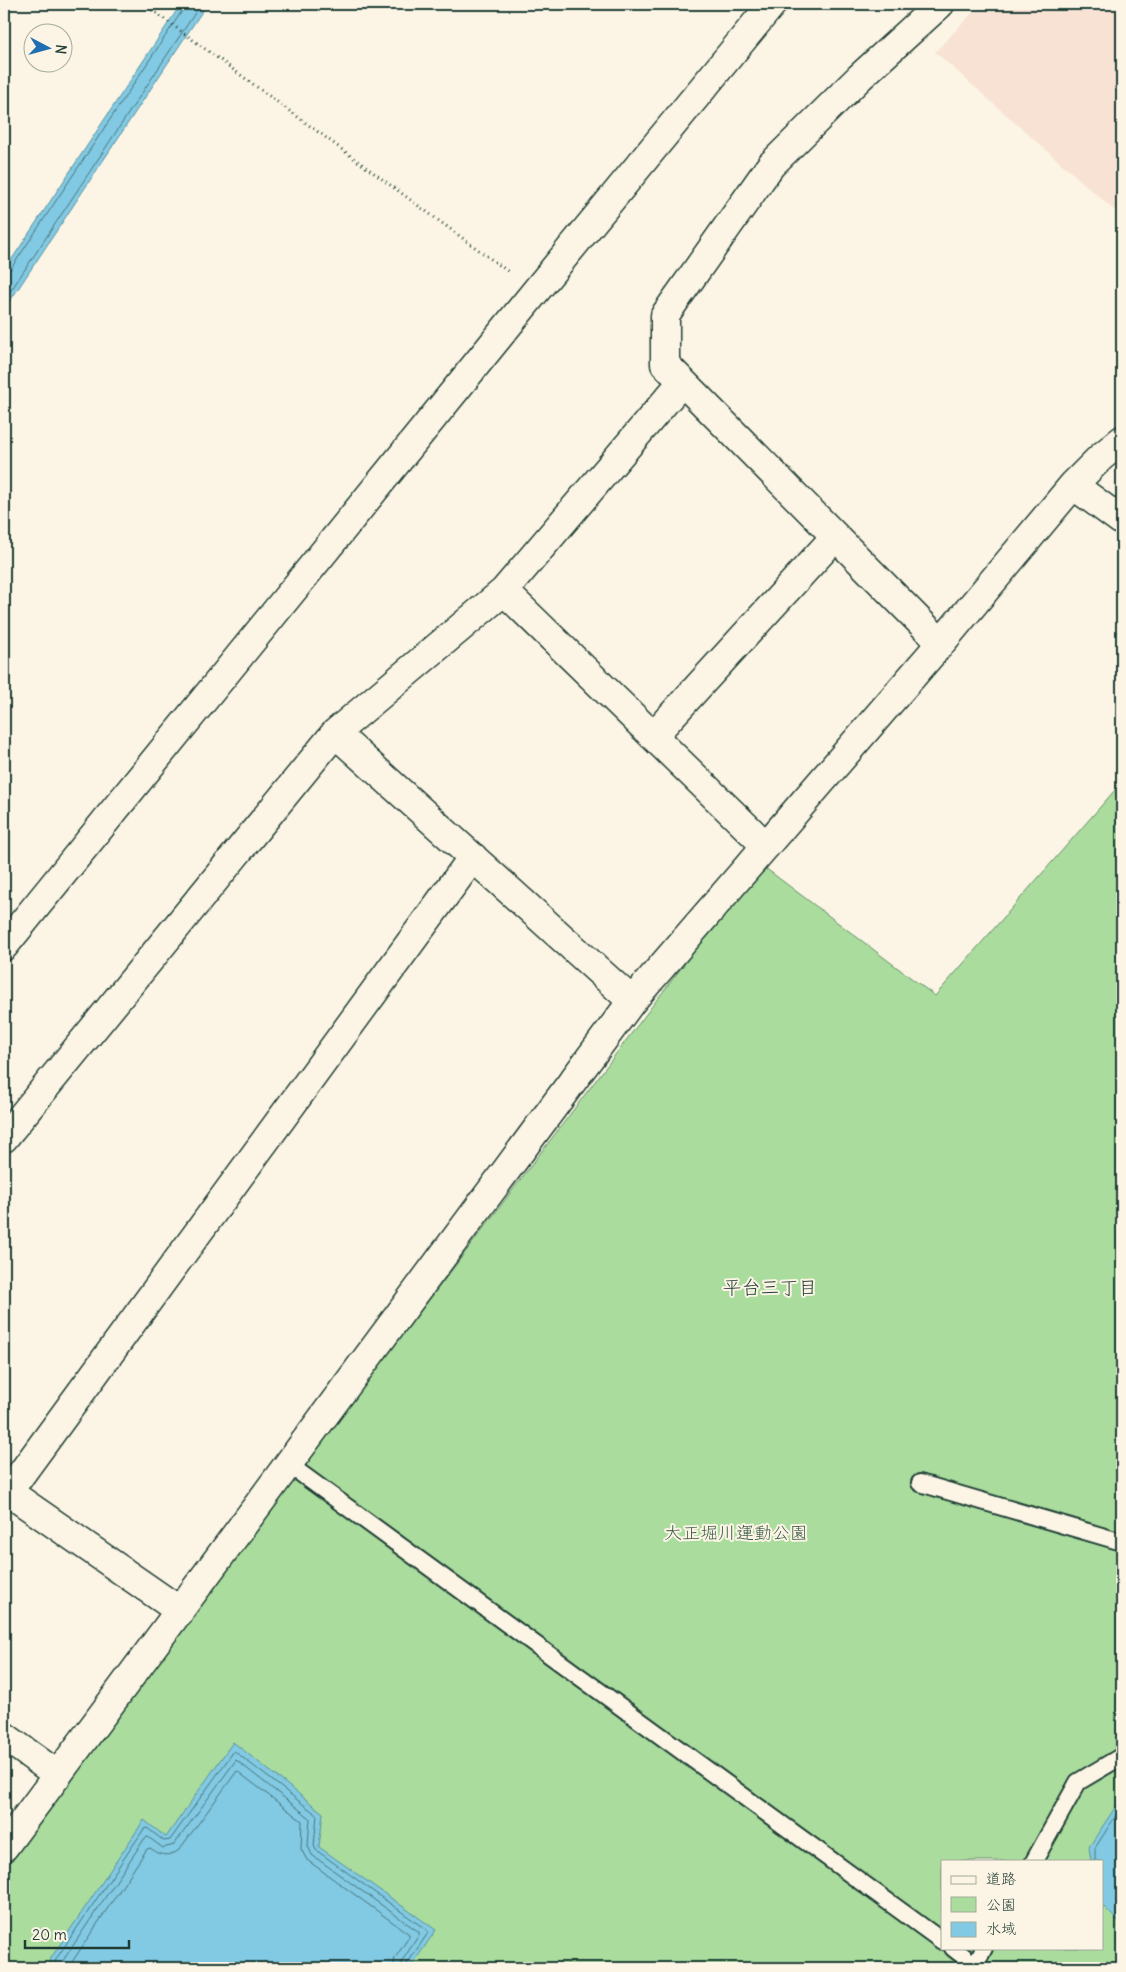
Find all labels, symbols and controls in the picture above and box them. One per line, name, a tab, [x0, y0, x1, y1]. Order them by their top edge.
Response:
north arrow	[22, 22, 72, 72]
text: N	[51, 44, 70, 55]
district label: 平台三丁目	[722, 1275, 818, 1299]
park label: 大正堀川運動公園	[664, 1521, 808, 1544]
legend	[941, 1860, 1104, 1950]
text: 道路	[986, 1869, 1016, 1888]
text: 公園	[986, 1895, 1016, 1914]
scale bar	[25, 1917, 129, 1949]
text: 水域	[986, 1919, 1016, 1938]
text: 20 m	[32, 1925, 67, 1944]

